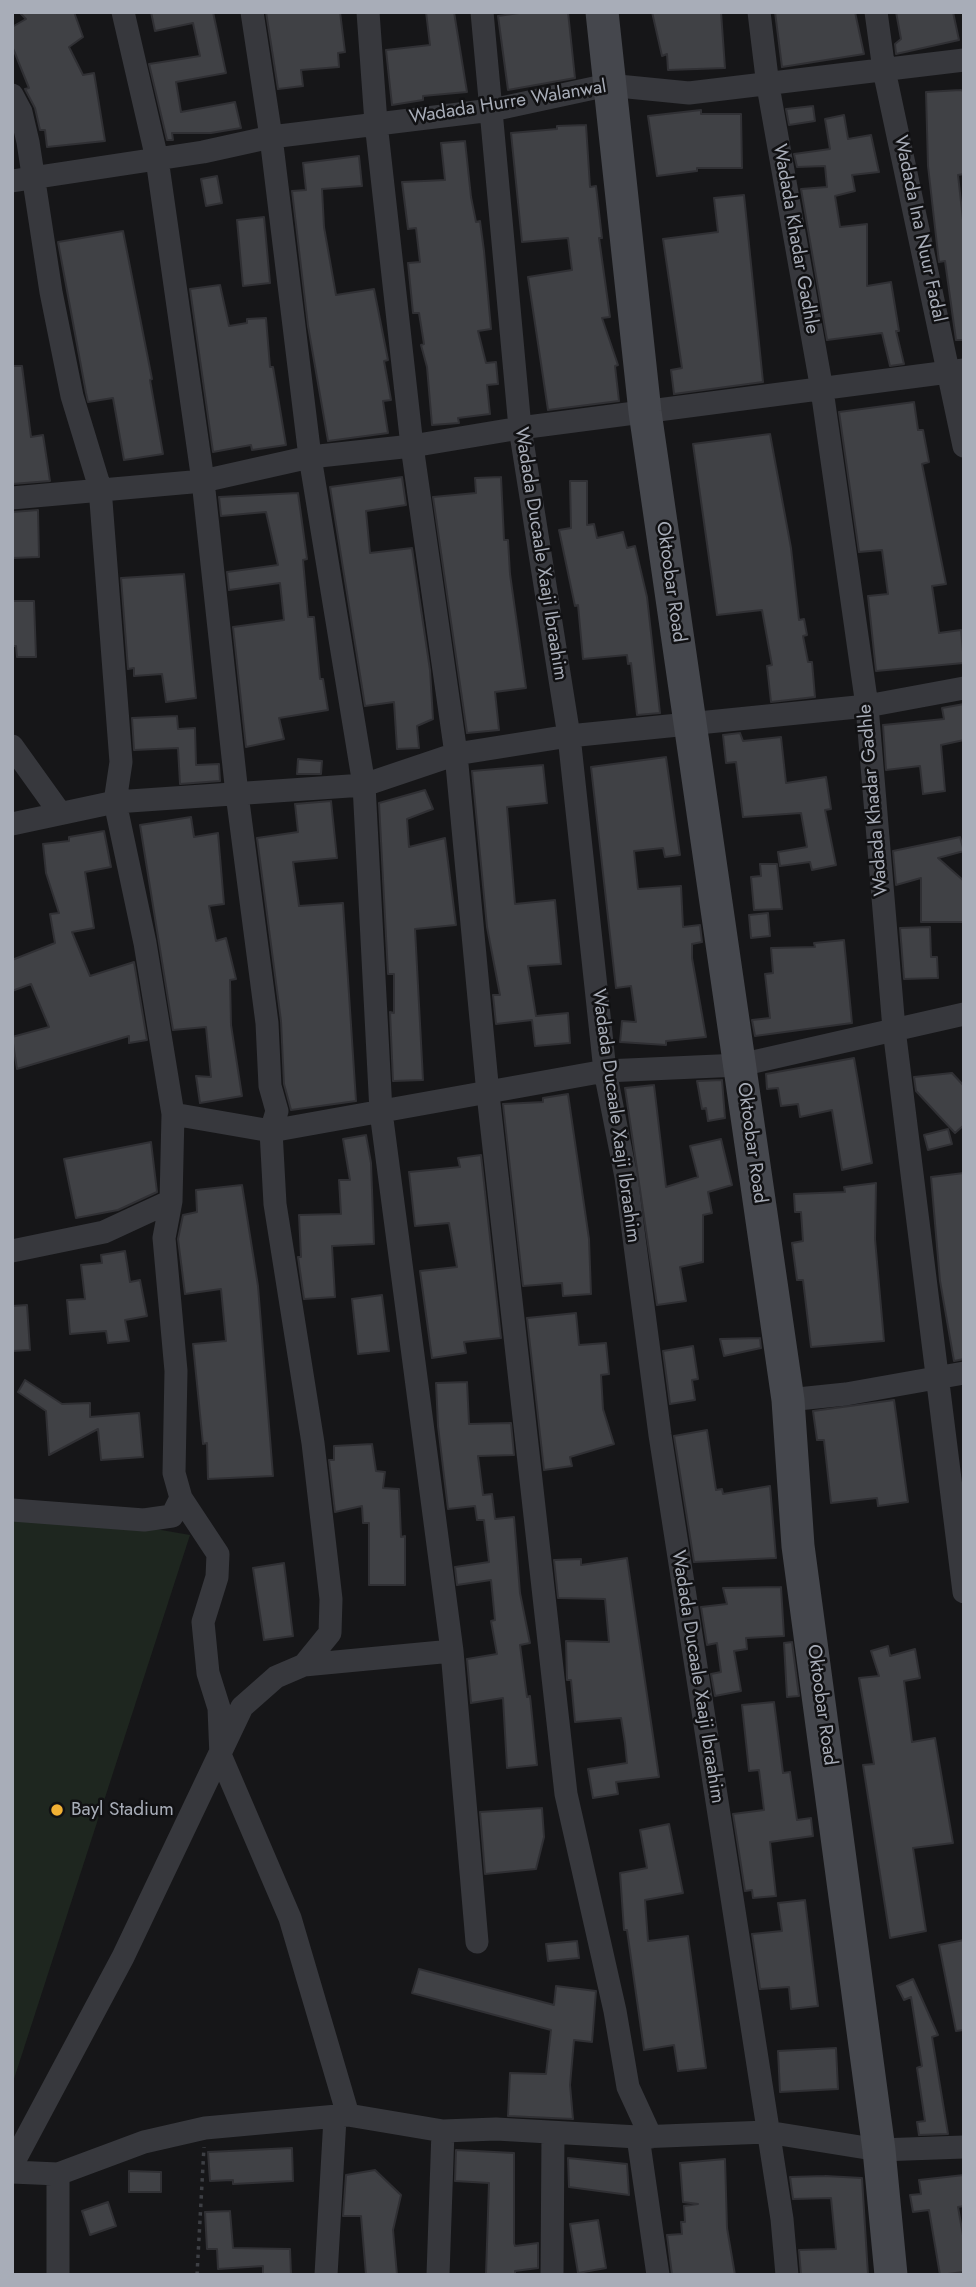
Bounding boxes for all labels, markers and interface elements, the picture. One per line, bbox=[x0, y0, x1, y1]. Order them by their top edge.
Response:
street label: Wadada Hurre Walanwal bbox=[408, 76, 608, 130]
street label: Wadada Ina Nuur Fadal bbox=[888, 133, 950, 325]
street label: Wadada Khadar Gadhle bbox=[767, 142, 823, 336]
street label: Wadada Ducaale Xaaji Ibraahim bbox=[509, 426, 571, 682]
street label: Oktoobar Road bbox=[650, 520, 690, 644]
street label: Wadada Khadar Gadhle bbox=[854, 703, 894, 897]
street label: Wadada Ducaale Xaaji Ibraahim bbox=[586, 988, 644, 1244]
street label: Oktoobar Road bbox=[731, 1081, 771, 1205]
street label: Wadada Ducaale Xaaji Ibraahim bbox=[666, 1549, 728, 1805]
street label: Oktoobar Road bbox=[801, 1643, 841, 1767]
place label: Bayl Stadium bbox=[71, 1799, 174, 1821]
marker: Bayl Stadium bbox=[49, 1802, 65, 1818]

